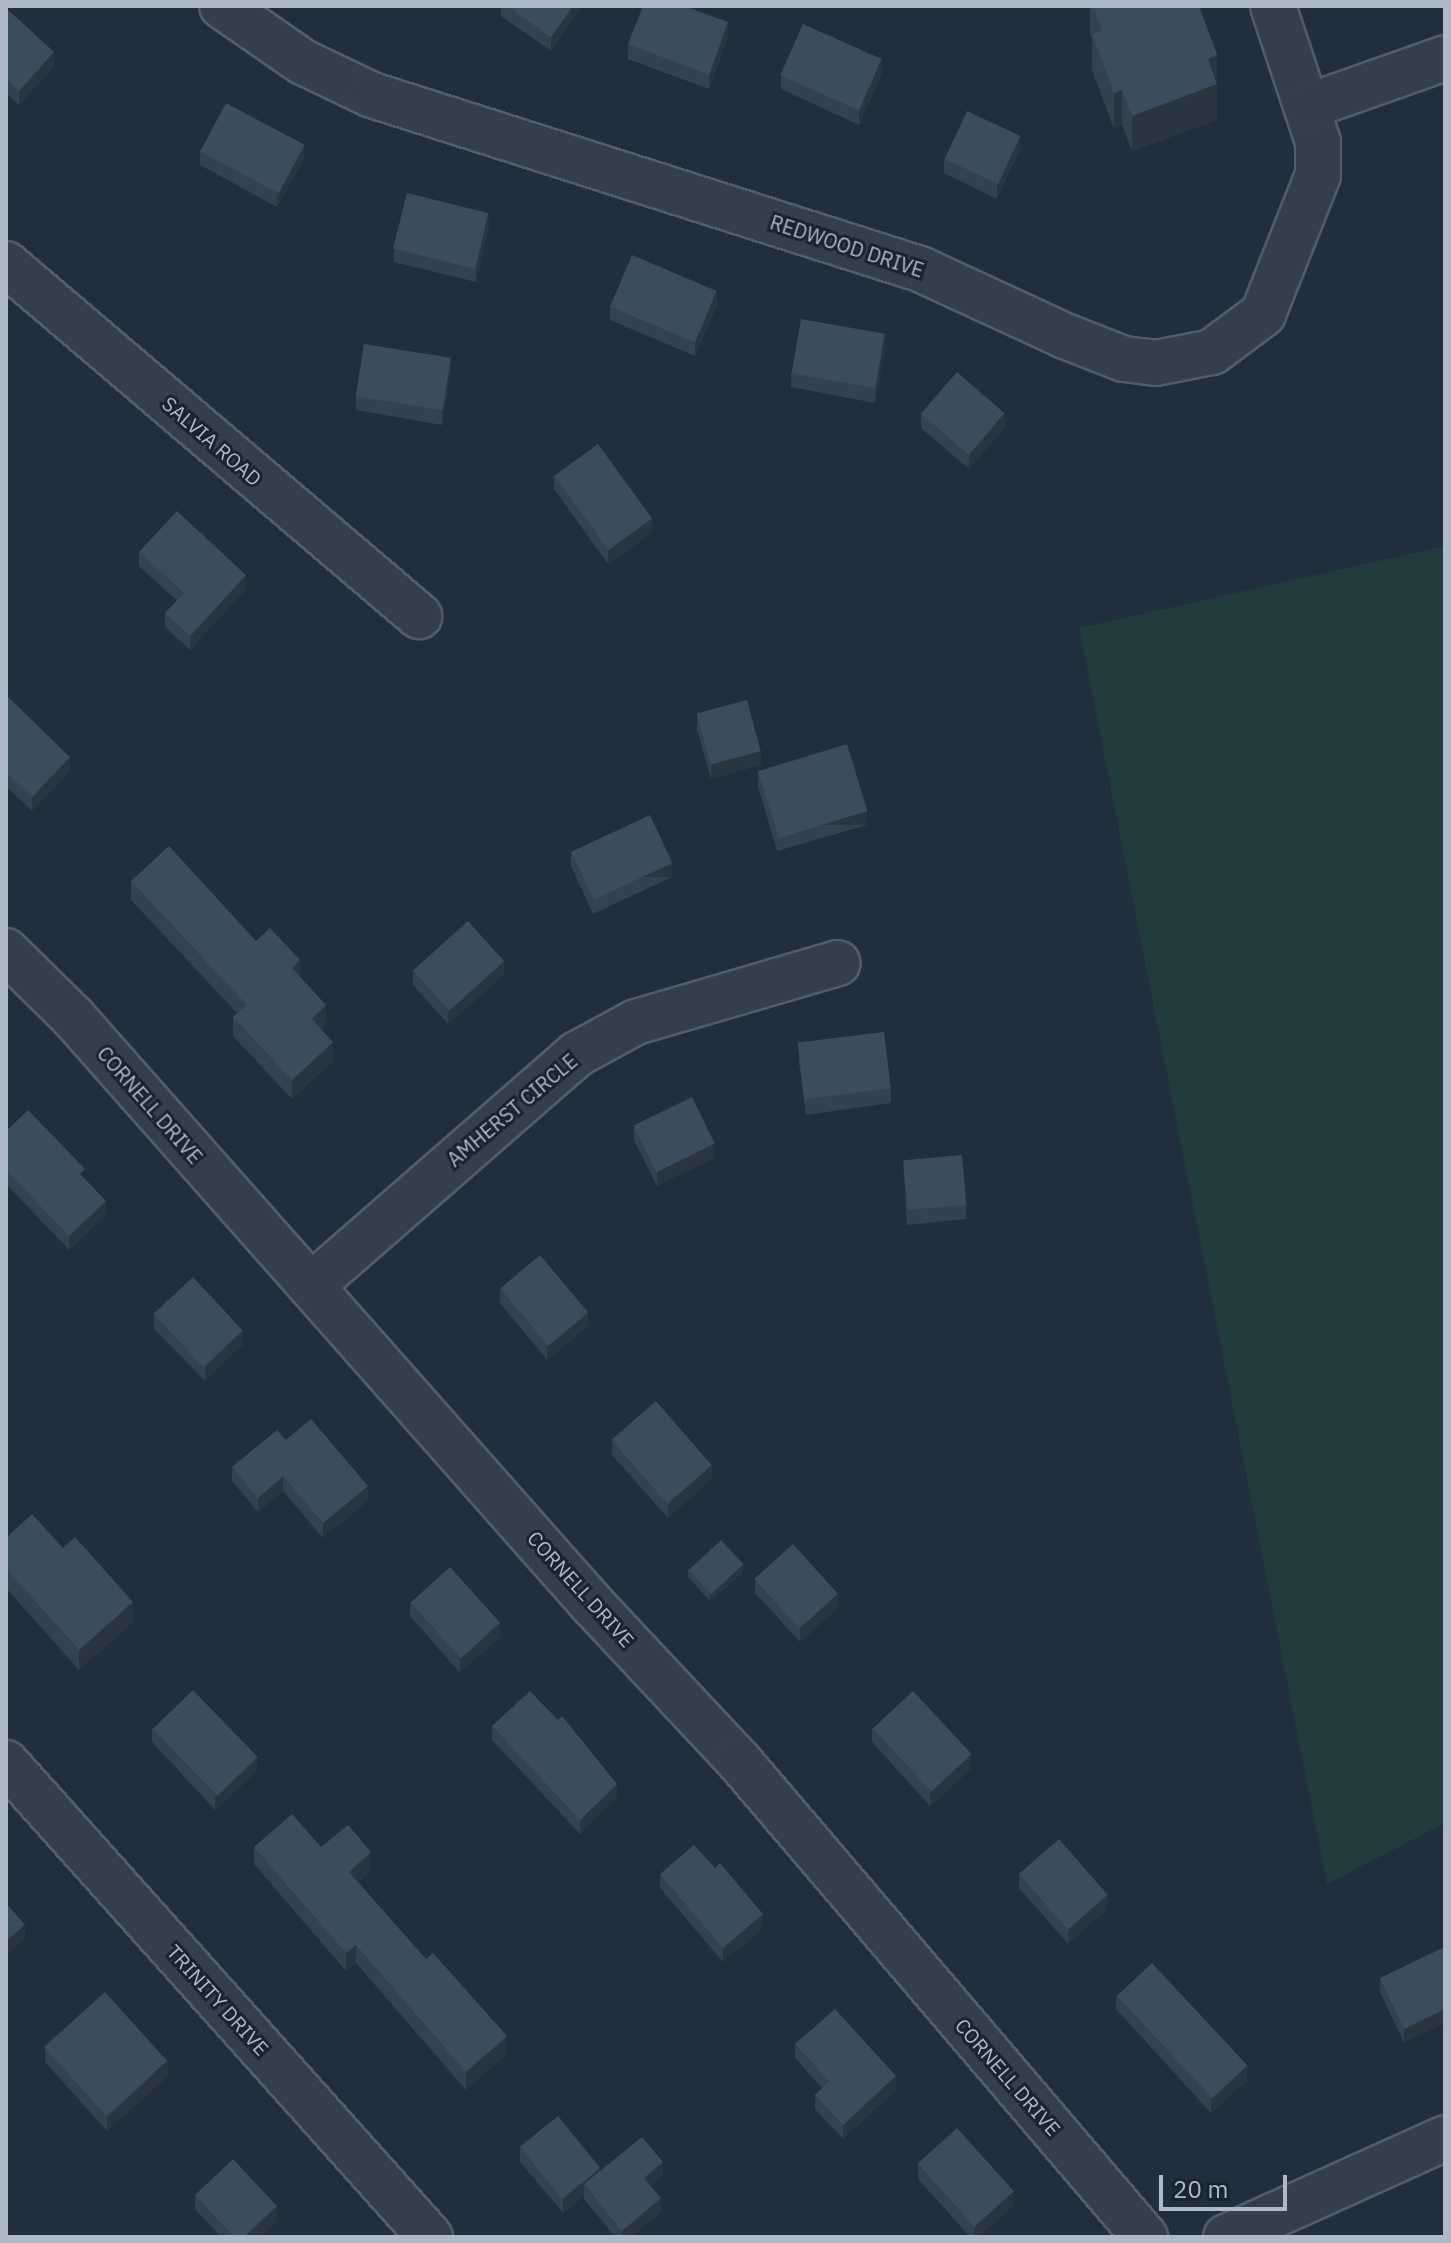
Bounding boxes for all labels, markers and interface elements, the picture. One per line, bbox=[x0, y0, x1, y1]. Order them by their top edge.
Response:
street label: REDWOOD DRIVE bbox=[767, 210, 927, 282]
street label: SALVIA ROAD bbox=[157, 391, 267, 491]
street label: CORNELL DRIVE bbox=[92, 1041, 208, 1169]
street label: AMHERST CIRCLE bbox=[442, 1049, 582, 1171]
street label: CORNELL DRIVE bbox=[523, 1526, 639, 1652]
street label: TRINITY DRIVE bbox=[162, 1940, 274, 2060]
street label: CORNELL DRIVE bbox=[950, 2013, 1066, 2141]
scale bar bbox=[1163, 2159, 1291, 2209]
text: 20 m bbox=[1173, 2173, 1228, 2205]

